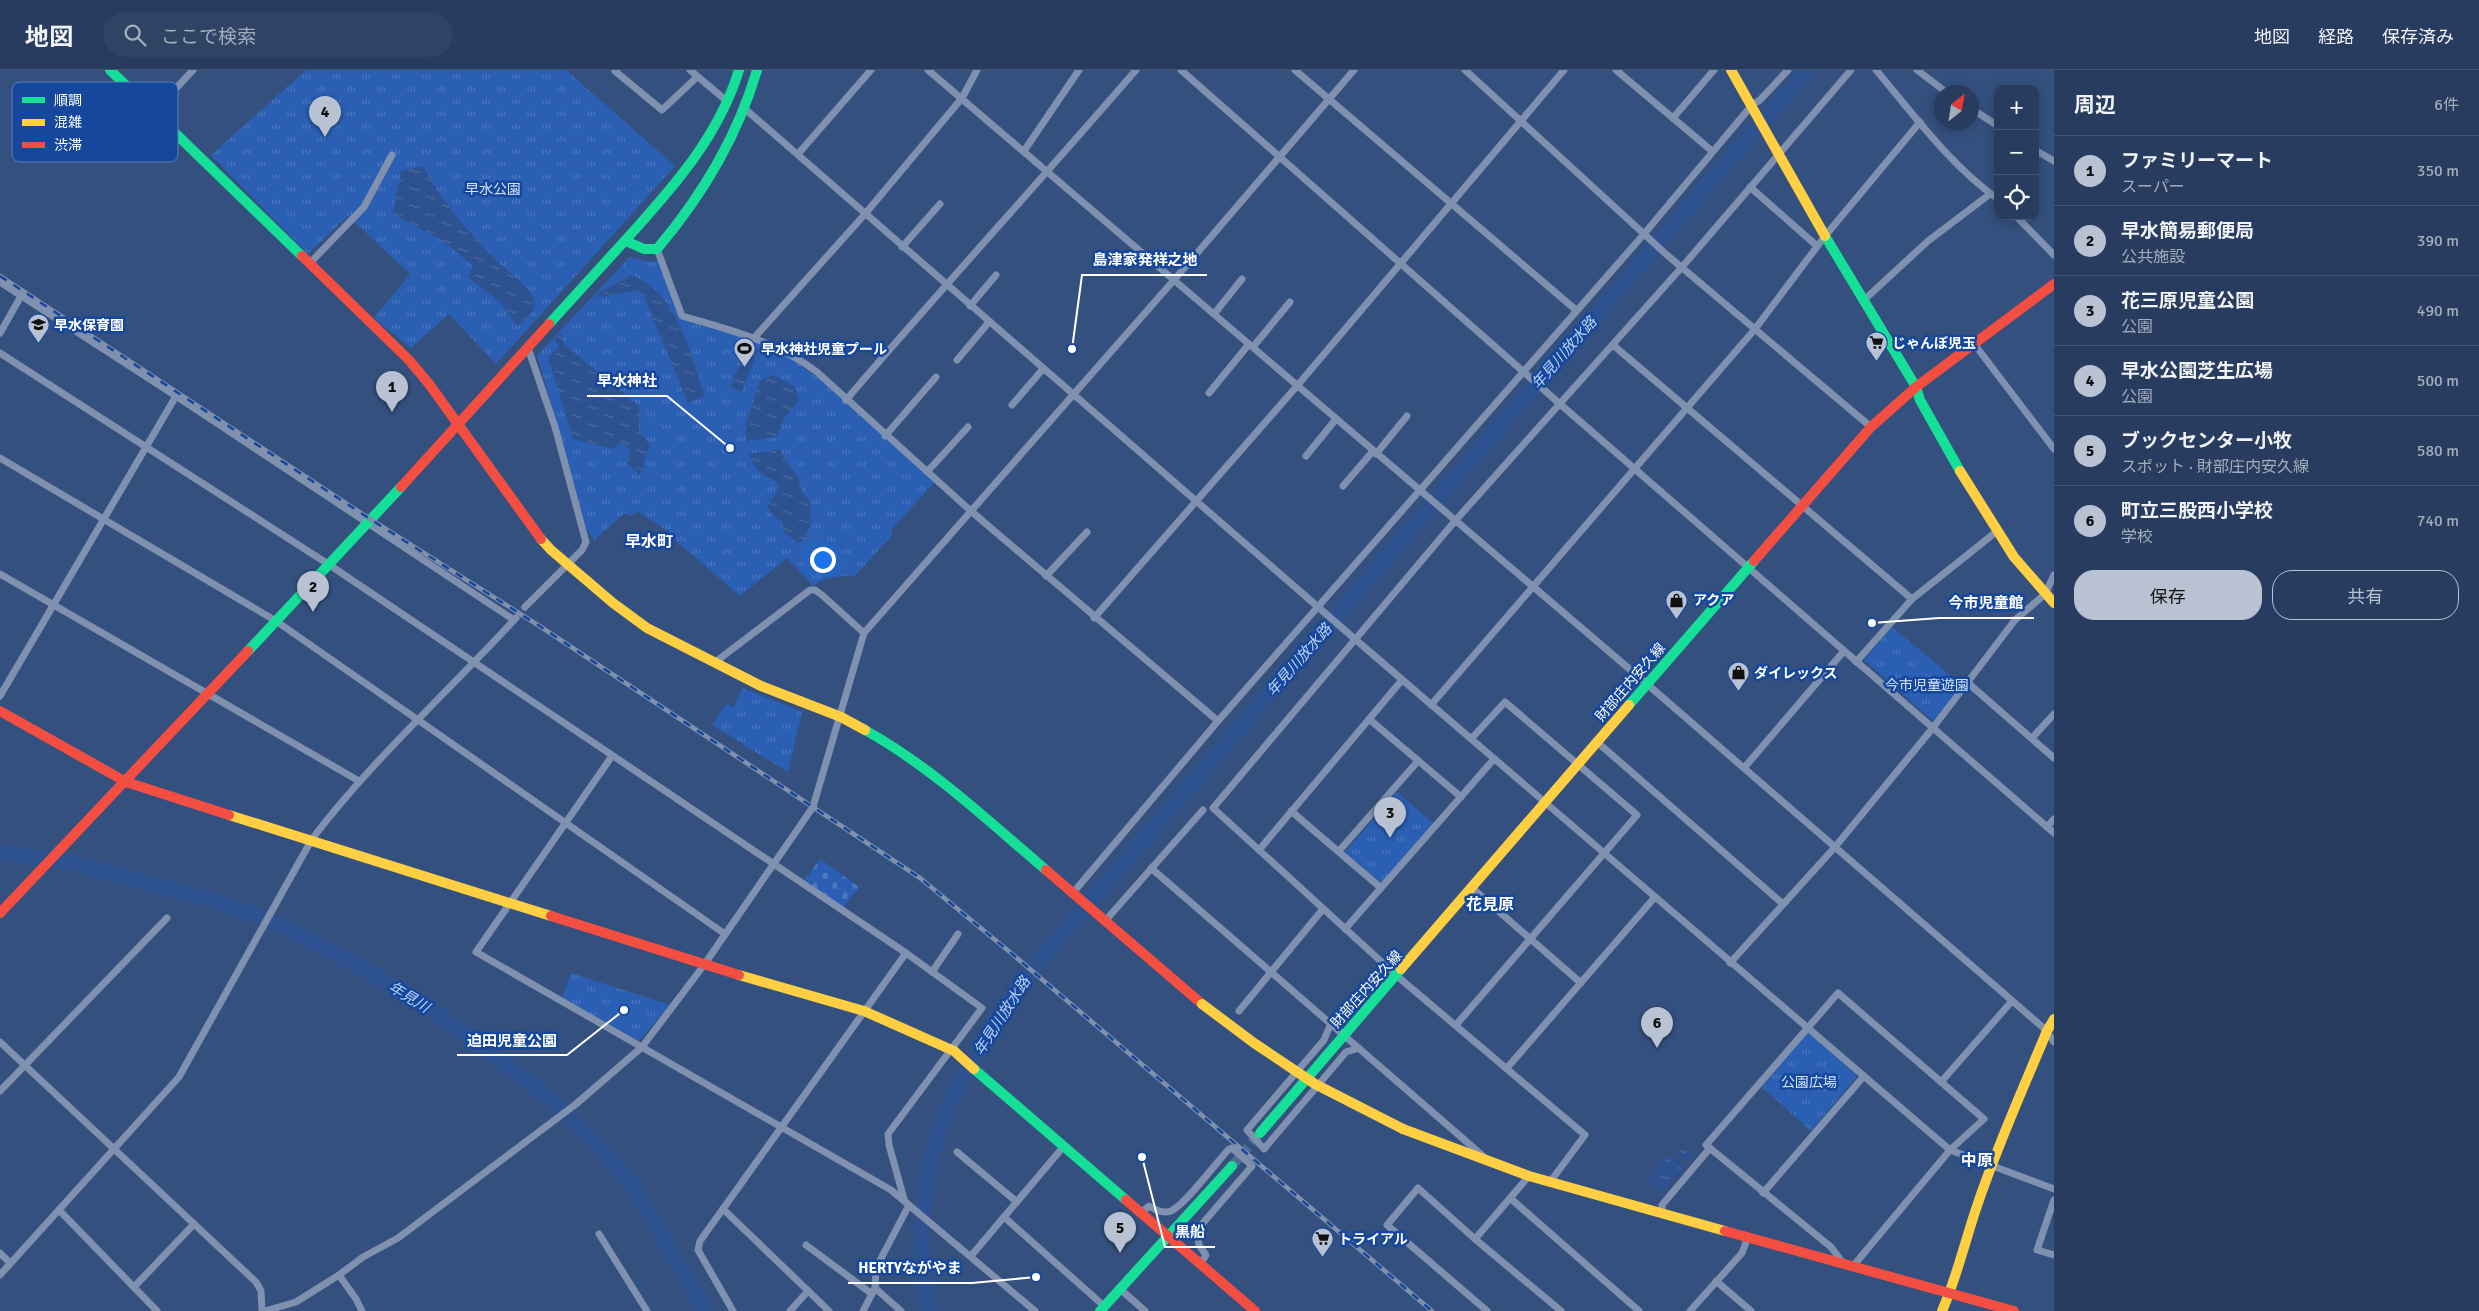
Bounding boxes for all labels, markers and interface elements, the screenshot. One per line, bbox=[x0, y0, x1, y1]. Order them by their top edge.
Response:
search box bbox=[103, 12, 453, 57]
icon: search bbox=[121, 21, 149, 49]
text: 地図 bbox=[25, 22, 73, 52]
text: ここで検索 bbox=[161, 25, 256, 49]
text: 地図 bbox=[2254, 26, 2290, 48]
text: 経路 bbox=[2318, 26, 2354, 48]
text: 保存済み bbox=[2382, 26, 2454, 48]
legend bbox=[12, 82, 178, 162]
north arrow bbox=[1934, 85, 1979, 130]
map controls bbox=[1994, 85, 2039, 220]
button: + bbox=[1994, 85, 2039, 130]
text: 順調 bbox=[54, 92, 82, 109]
text: 周辺 bbox=[2074, 92, 2116, 118]
text: 6件 bbox=[2434, 95, 2459, 115]
pin: 4 bbox=[309, 96, 341, 137]
text: 混雑 bbox=[54, 114, 82, 131]
button: − bbox=[1994, 130, 2039, 175]
text: 渋滞 bbox=[54, 137, 82, 154]
text: ファミリーマート bbox=[2121, 149, 2273, 173]
text: 1 bbox=[2086, 161, 2094, 181]
text: 350 m bbox=[2417, 161, 2459, 181]
button: locate bbox=[1994, 175, 2039, 220]
text: スーパー bbox=[2121, 177, 2185, 197]
park label: 早水公園 bbox=[465, 181, 521, 198]
text: 早水簡易郵便局 bbox=[2121, 219, 2254, 243]
text: 2 bbox=[2086, 231, 2094, 251]
text: 390 m bbox=[2417, 231, 2459, 251]
callout: 島津家発祥之地 bbox=[1082, 245, 1207, 275]
text: 公共施設 bbox=[2121, 247, 2185, 267]
text: 島津家発祥之地 bbox=[1092, 251, 1198, 269]
text: 花三原児童公園 bbox=[2121, 289, 2254, 313]
text: 3 bbox=[2086, 301, 2094, 321]
text: 490 m bbox=[2417, 301, 2459, 321]
water label: 年見川放水路 bbox=[1528, 312, 1602, 393]
school or university icon: 早水保育園 bbox=[26, 313, 50, 344]
place label: 早水保育園 bbox=[54, 317, 124, 334]
text: 公園 bbox=[2121, 317, 2153, 337]
supermarket icon: じゃんぼ児玉 bbox=[1864, 331, 1888, 362]
place label: じゃんぼ児玉 bbox=[1892, 335, 1976, 352]
sports icon: 早水神社児童プール bbox=[733, 337, 757, 368]
place label: 早水神社児童プール bbox=[761, 341, 887, 358]
text: 早水公園芝生広場 bbox=[2121, 359, 2273, 383]
callout: 早水神社 bbox=[587, 366, 667, 396]
pin: 1 bbox=[376, 371, 408, 412]
text: 4 bbox=[2086, 371, 2094, 391]
text: 500 m bbox=[2417, 371, 2459, 391]
text: 早水神社 bbox=[597, 372, 657, 390]
text: 公園 bbox=[2121, 387, 2153, 407]
text: ブックセンター小牧 bbox=[2121, 429, 2292, 453]
text: 5 bbox=[2086, 441, 2094, 461]
text: 580 m bbox=[2417, 441, 2459, 461]
text: スポット · 財部庄内安久線 bbox=[2121, 457, 2309, 477]
text: 町立三股西小学校 bbox=[2121, 499, 2273, 523]
text: 6 bbox=[2086, 511, 2094, 531]
text: 740 m bbox=[2417, 511, 2459, 531]
text: 学校 bbox=[2121, 527, 2153, 547]
district label: 早水町 bbox=[625, 532, 673, 552]
your location bbox=[810, 547, 836, 573]
button: 保存 bbox=[2074, 570, 2262, 620]
button: 共有 bbox=[2272, 570, 2459, 620]
pin: 2 bbox=[297, 571, 329, 612]
shop icon: アクア bbox=[1665, 588, 1689, 619]
callout: 今市児童館 bbox=[1939, 588, 2034, 618]
place label: アクア bbox=[1693, 592, 1734, 609]
text: 今市児童館 bbox=[1948, 594, 2024, 612]
water label: 年見川放水路 bbox=[1263, 619, 1337, 700]
street label: 財部庄内安久線 bbox=[1592, 640, 1669, 725]
shop icon: ダイレックス bbox=[1726, 661, 1750, 692]
place label: ダイレックス bbox=[1754, 665, 1838, 682]
park label: 今市児童遊園 bbox=[1885, 677, 1969, 694]
pin: 3 bbox=[1374, 797, 1406, 838]
district label: 花見原 bbox=[1466, 895, 1514, 915]
street label: 財部庄内安久線 bbox=[1327, 947, 1405, 1031]
water label: 年見川放水路 bbox=[970, 972, 1035, 1059]
water label: 年見川 bbox=[385, 978, 435, 1017]
pin: 6 bbox=[1641, 1007, 1673, 1048]
callout: 迫田児童公園 bbox=[457, 1025, 567, 1055]
text: 迫田児童公園 bbox=[467, 1032, 557, 1050]
park label: 公園広場 bbox=[1781, 1074, 1837, 1091]
district label: 中原 bbox=[1961, 1151, 1993, 1171]
pin: 5 bbox=[1104, 1212, 1136, 1253]
callout: 黒船 bbox=[1165, 1217, 1215, 1247]
text: 黒船 bbox=[1175, 1223, 1205, 1241]
supermarket icon: トライアル bbox=[1310, 1227, 1334, 1258]
place label: トライアル bbox=[1338, 1231, 1408, 1248]
callout: HERTYながやま bbox=[848, 1253, 972, 1283]
text: HERTYながやま bbox=[858, 1259, 962, 1277]

